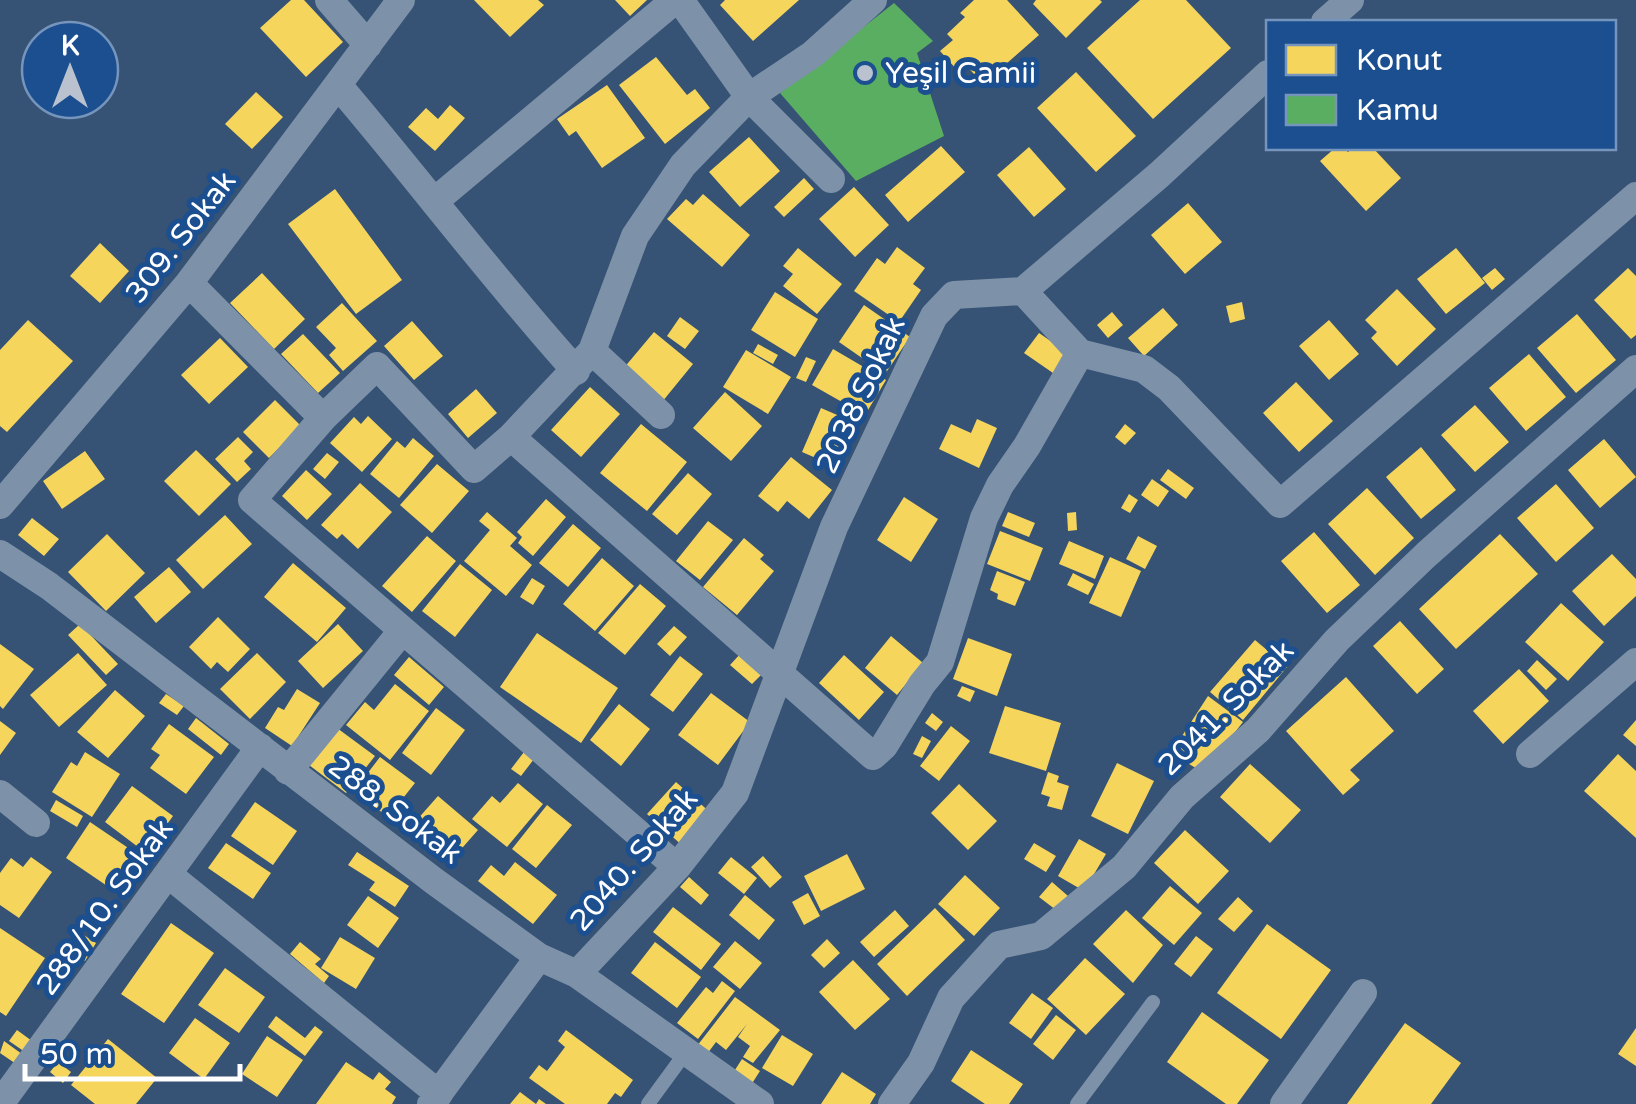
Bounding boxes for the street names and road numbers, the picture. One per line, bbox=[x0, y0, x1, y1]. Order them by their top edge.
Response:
street label: 309. Sokak bbox=[118, 163, 244, 311]
street label: 2038 Sokak bbox=[808, 311, 914, 479]
street label: 2041. Sokak bbox=[1150, 632, 1302, 784]
street label: 288. Sokak bbox=[321, 748, 469, 872]
street label: 2040. Sokak bbox=[562, 781, 706, 939]
street label: 288/10. Sokak bbox=[29, 812, 181, 1002]

